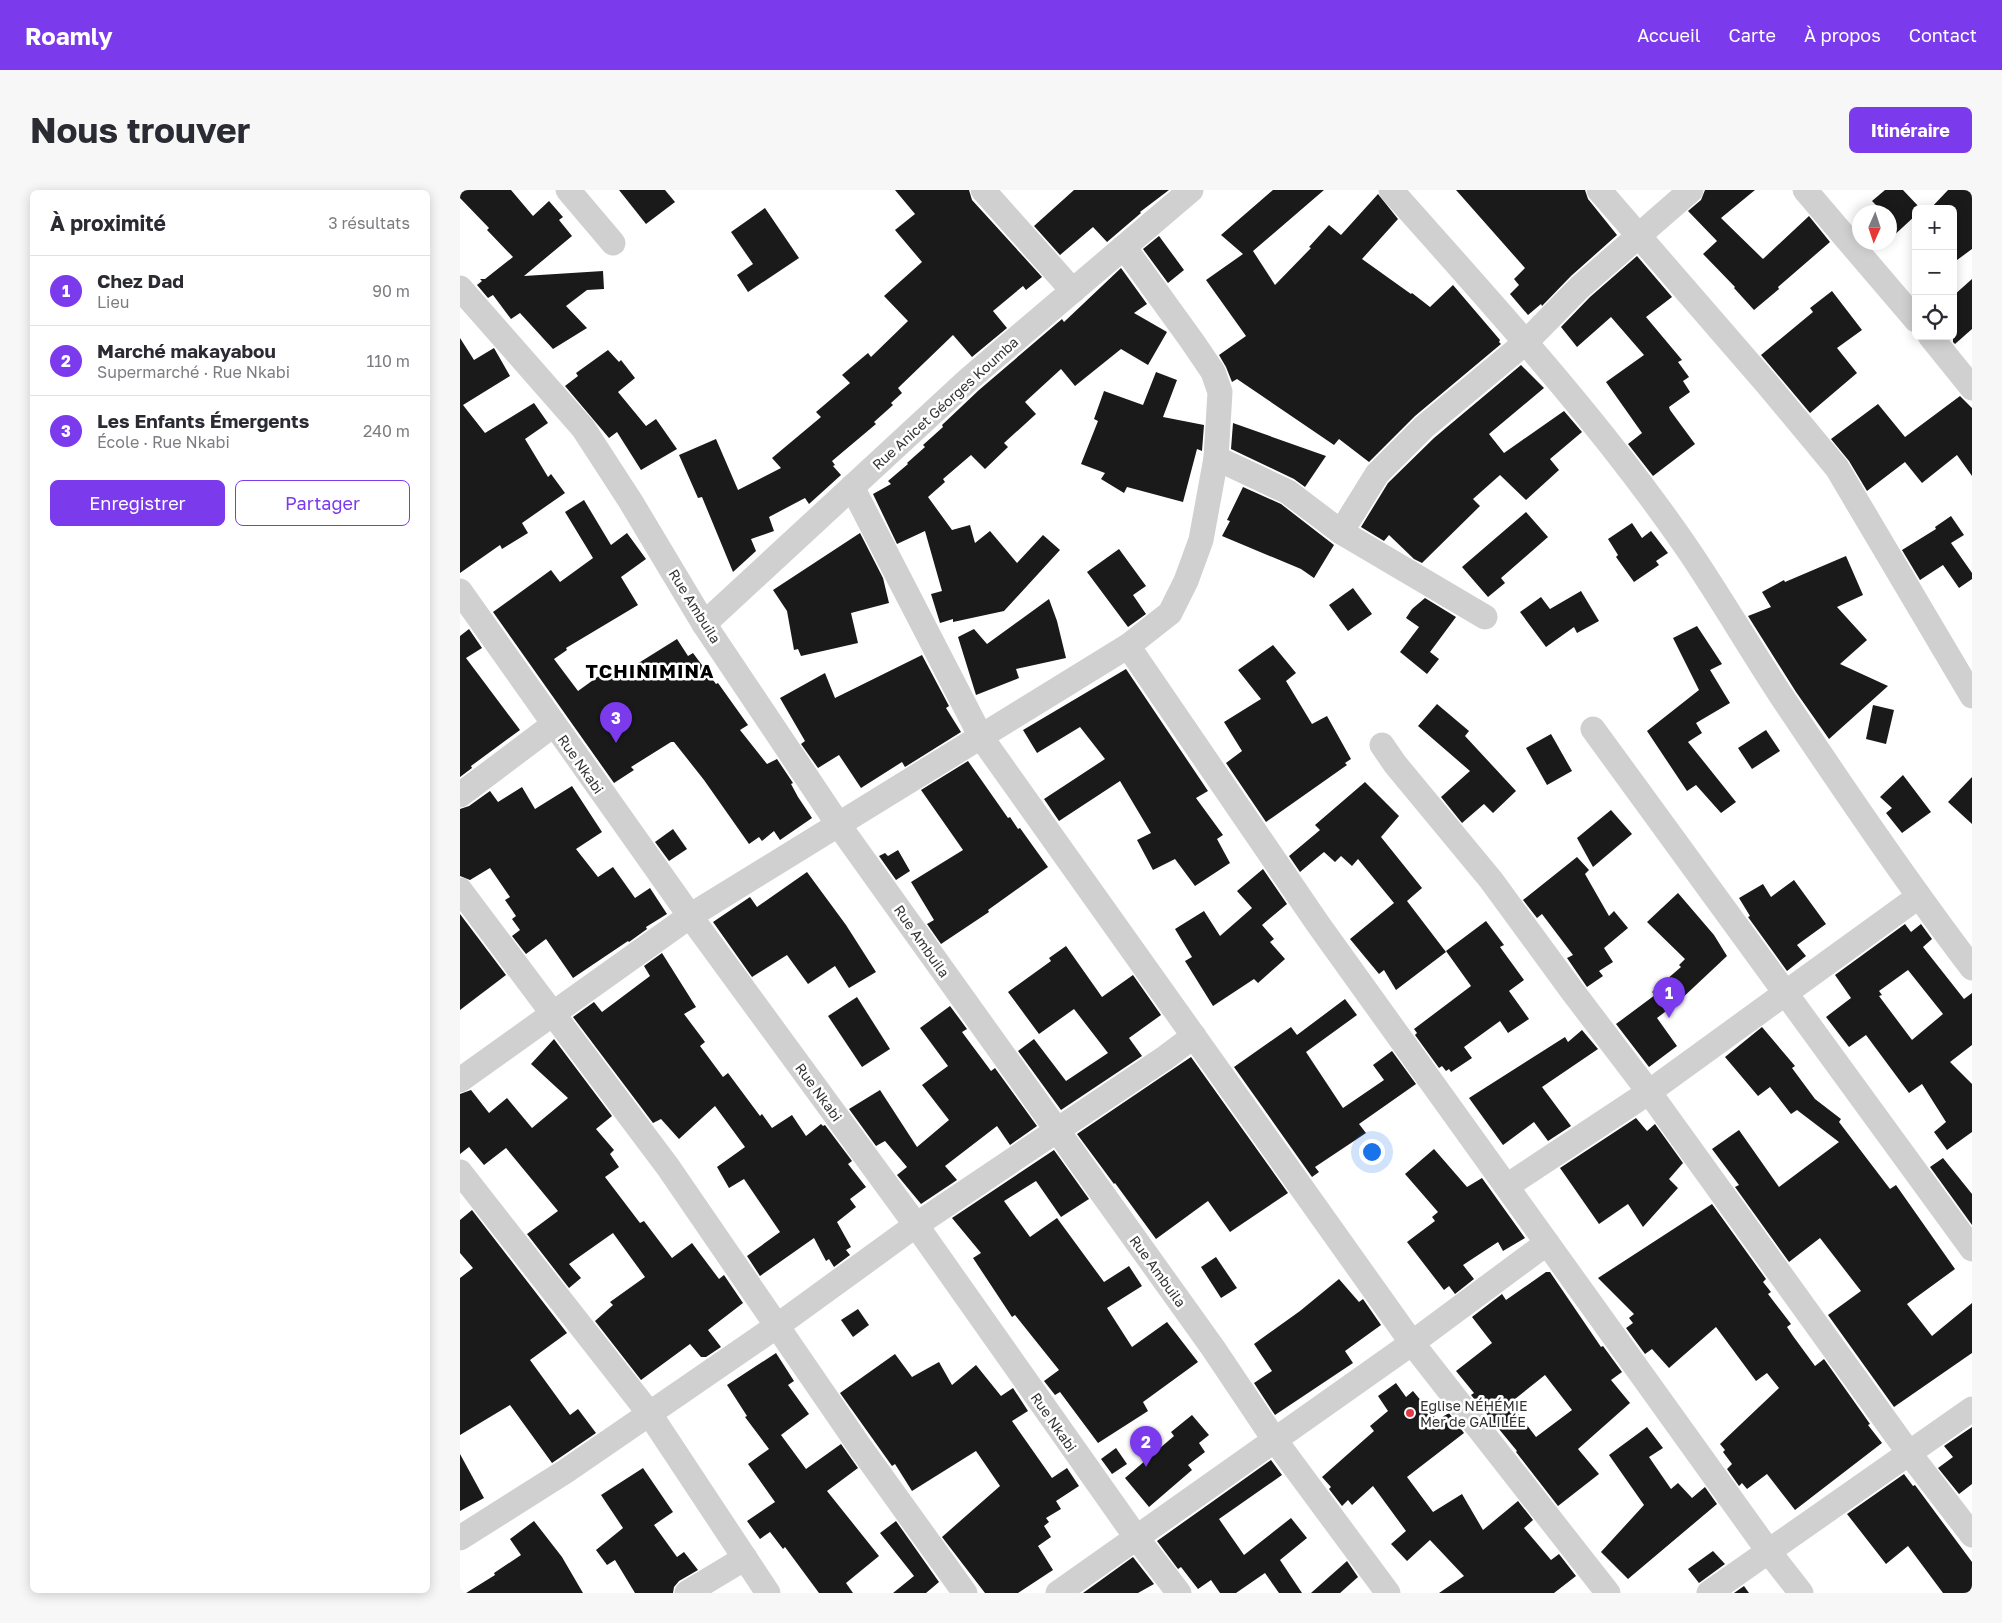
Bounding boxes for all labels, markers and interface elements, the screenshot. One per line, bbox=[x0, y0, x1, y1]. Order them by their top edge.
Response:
text: Roamly bbox=[25, 21, 113, 50]
text: Accueil bbox=[1637, 24, 1701, 46]
text: Carte bbox=[1729, 24, 1776, 46]
text: À propos bbox=[1804, 24, 1881, 46]
text: Contact bbox=[1909, 24, 1977, 46]
button: Itinéraire bbox=[1849, 107, 1972, 153]
text: Nous trouver bbox=[30, 109, 250, 151]
north arrow bbox=[1852, 205, 1897, 250]
map controls bbox=[1912, 205, 1957, 340]
button: + bbox=[1912, 205, 1957, 250]
text: À proximité bbox=[50, 210, 166, 236]
text: 3 résultats bbox=[328, 213, 410, 233]
button: − bbox=[1912, 250, 1957, 295]
text: Chez Dad bbox=[97, 269, 184, 292]
text: 1 bbox=[62, 281, 70, 301]
text: 90 m bbox=[372, 281, 410, 301]
text: Lieu bbox=[97, 292, 129, 312]
button: locate bbox=[1912, 295, 1957, 340]
street label: Rue Anicet Géorges Koumba bbox=[869, 333, 1021, 473]
text: Marché makayabou bbox=[97, 339, 276, 362]
text: 2 bbox=[61, 351, 71, 371]
text: 110 m bbox=[366, 351, 410, 371]
text: Supermarché · Rue Nkabi bbox=[97, 362, 290, 382]
text: Les Enfants Émergents bbox=[97, 409, 309, 432]
text: 3 bbox=[61, 421, 71, 441]
text: 240 m bbox=[363, 421, 410, 441]
text: École · Rue Nkabi bbox=[97, 432, 230, 452]
button: Enregistrer bbox=[50, 480, 225, 526]
button: Partager bbox=[235, 480, 410, 526]
street label: Rue Ambuila bbox=[665, 566, 725, 646]
district label: TCHINIMINA bbox=[586, 659, 714, 682]
pin: 3 bbox=[600, 702, 632, 743]
street label: Rue Nkabi bbox=[555, 731, 607, 797]
street label: Rue Ambuila bbox=[891, 902, 953, 980]
pin: 1 bbox=[1653, 977, 1685, 1018]
street label: Rue Nkabi bbox=[792, 1059, 846, 1125]
your location bbox=[1359, 1139, 1385, 1165]
street label: Rue Ambuila bbox=[1126, 1232, 1190, 1310]
street label: Rue Nkabi bbox=[1028, 1389, 1080, 1455]
place label: Eglise NÉHÉMIE Mer de GALILÉE bbox=[1420, 1397, 1528, 1430]
marker: Eglise NÉHÉMIE Mer de GALILÉE bbox=[1404, 1407, 1416, 1419]
pin: 2 bbox=[1130, 1426, 1162, 1467]

